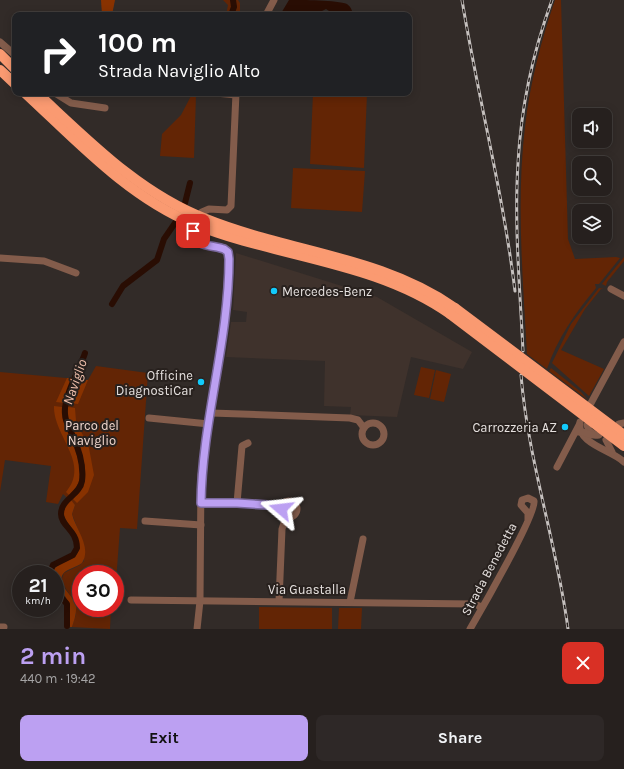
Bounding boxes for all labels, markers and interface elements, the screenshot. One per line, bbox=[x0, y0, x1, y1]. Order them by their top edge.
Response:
text: 100 m bbox=[98, 26, 177, 59]
icon: right bbox=[32, 28, 84, 80]
text: Strada Naviglio Alto bbox=[98, 60, 260, 82]
map controls bbox=[572, 108, 612, 244]
button: sound bbox=[572, 108, 612, 148]
button: search bbox=[572, 156, 612, 196]
button: layers bbox=[572, 204, 612, 244]
pin bbox=[176, 214, 210, 248]
icon: arrive bbox=[182, 220, 204, 242]
place label: Mercedes-Benz bbox=[282, 284, 372, 299]
marker: Mercedes-Benz bbox=[269, 286, 279, 296]
water label: Naviglio bbox=[59, 357, 91, 407]
place label: Officine DiagnostiCar bbox=[116, 368, 193, 398]
marker: Officine DiagnostiCar bbox=[196, 377, 206, 387]
park label: Parco del Naviglio bbox=[65, 418, 119, 448]
place label: Carrozzeria AZ bbox=[472, 420, 557, 435]
marker: Carrozzeria AZ bbox=[560, 422, 570, 432]
position arrow bbox=[260, 488, 302, 530]
street label: Strada Benedetta bbox=[458, 520, 520, 618]
speed limit sign: 30 bbox=[72, 565, 124, 617]
text: 21 bbox=[28, 574, 48, 597]
street label: Via Guastalla bbox=[268, 582, 346, 597]
text: km/h bbox=[25, 595, 51, 607]
text: 2 min bbox=[20, 642, 86, 670]
button: close bbox=[562, 642, 604, 684]
text: 440 m · 19:42 bbox=[20, 671, 96, 686]
button: Exit bbox=[20, 715, 308, 761]
button: Share bbox=[316, 715, 604, 761]

